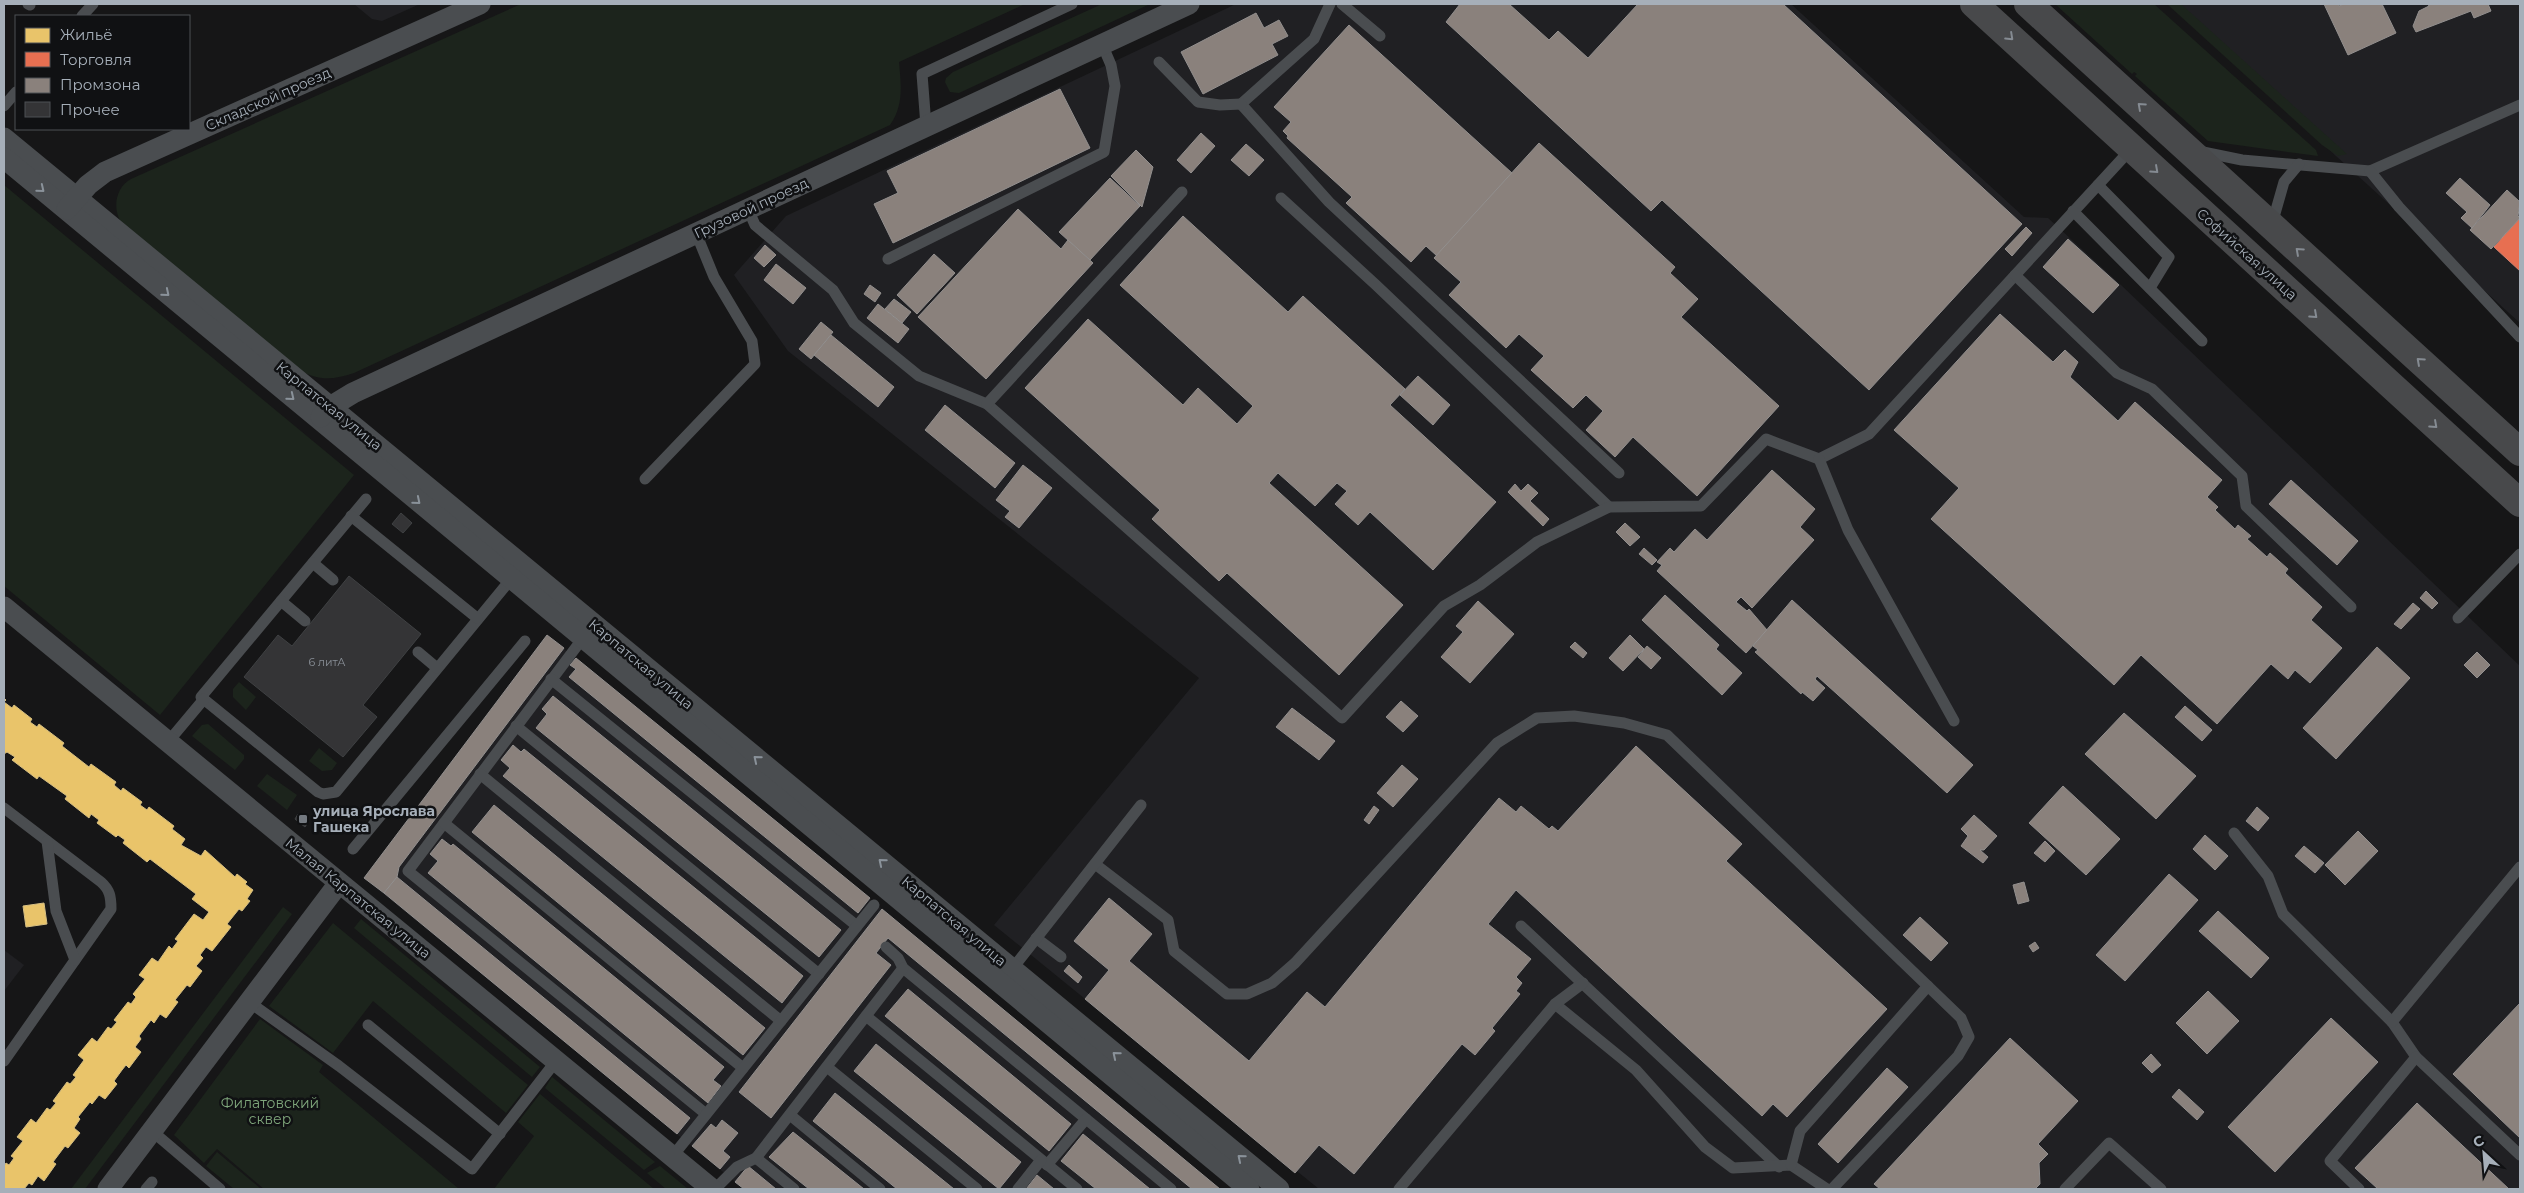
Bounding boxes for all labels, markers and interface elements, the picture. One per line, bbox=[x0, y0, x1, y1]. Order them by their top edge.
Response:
legend bbox=[15, 15, 190, 130]
text: Жильё bbox=[60, 25, 113, 44]
one-way arrow bbox=[2004, 31, 2013, 40]
text: Торговля bbox=[60, 50, 132, 69]
street label: Складской проезд bbox=[202, 63, 334, 135]
text: Промзона bbox=[60, 75, 140, 94]
text: Прочее bbox=[60, 100, 120, 119]
one-way arrow bbox=[2137, 103, 2146, 112]
one-way arrow bbox=[2150, 164, 2159, 173]
street label: Грузовой проезд bbox=[691, 174, 811, 242]
one-way arrow bbox=[36, 184, 45, 193]
street label: Софийская улица bbox=[2193, 204, 2301, 304]
one-way arrow bbox=[2296, 248, 2305, 257]
one-way arrow bbox=[161, 288, 170, 297]
one-way arrow bbox=[2309, 309, 2318, 318]
one-way arrow bbox=[2416, 357, 2425, 366]
street label: Карпатская улица bbox=[272, 358, 386, 454]
one-way arrow bbox=[285, 392, 294, 400]
one-way arrow bbox=[2429, 419, 2438, 428]
one-way arrow bbox=[411, 495, 420, 504]
street label: Карпатская улица bbox=[585, 615, 697, 713]
house number: 6 литА bbox=[308, 655, 346, 669]
one-way arrow bbox=[754, 756, 763, 765]
place label: улица Ярослава Гашека bbox=[312, 802, 435, 836]
marker: улица Ярослава Гашека bbox=[297, 813, 309, 825]
street label: Малая Карпатская улица bbox=[282, 834, 434, 962]
one-way arrow bbox=[879, 859, 888, 868]
street label: Карпатская улица bbox=[898, 872, 1010, 970]
one-way arrow bbox=[1112, 1051, 1121, 1060]
park label: Филатовский сквер bbox=[221, 1094, 319, 1128]
north arrow bbox=[2459, 1128, 2509, 1178]
text: С bbox=[2470, 1131, 2487, 1152]
one-way arrow bbox=[1238, 1156, 1247, 1164]

